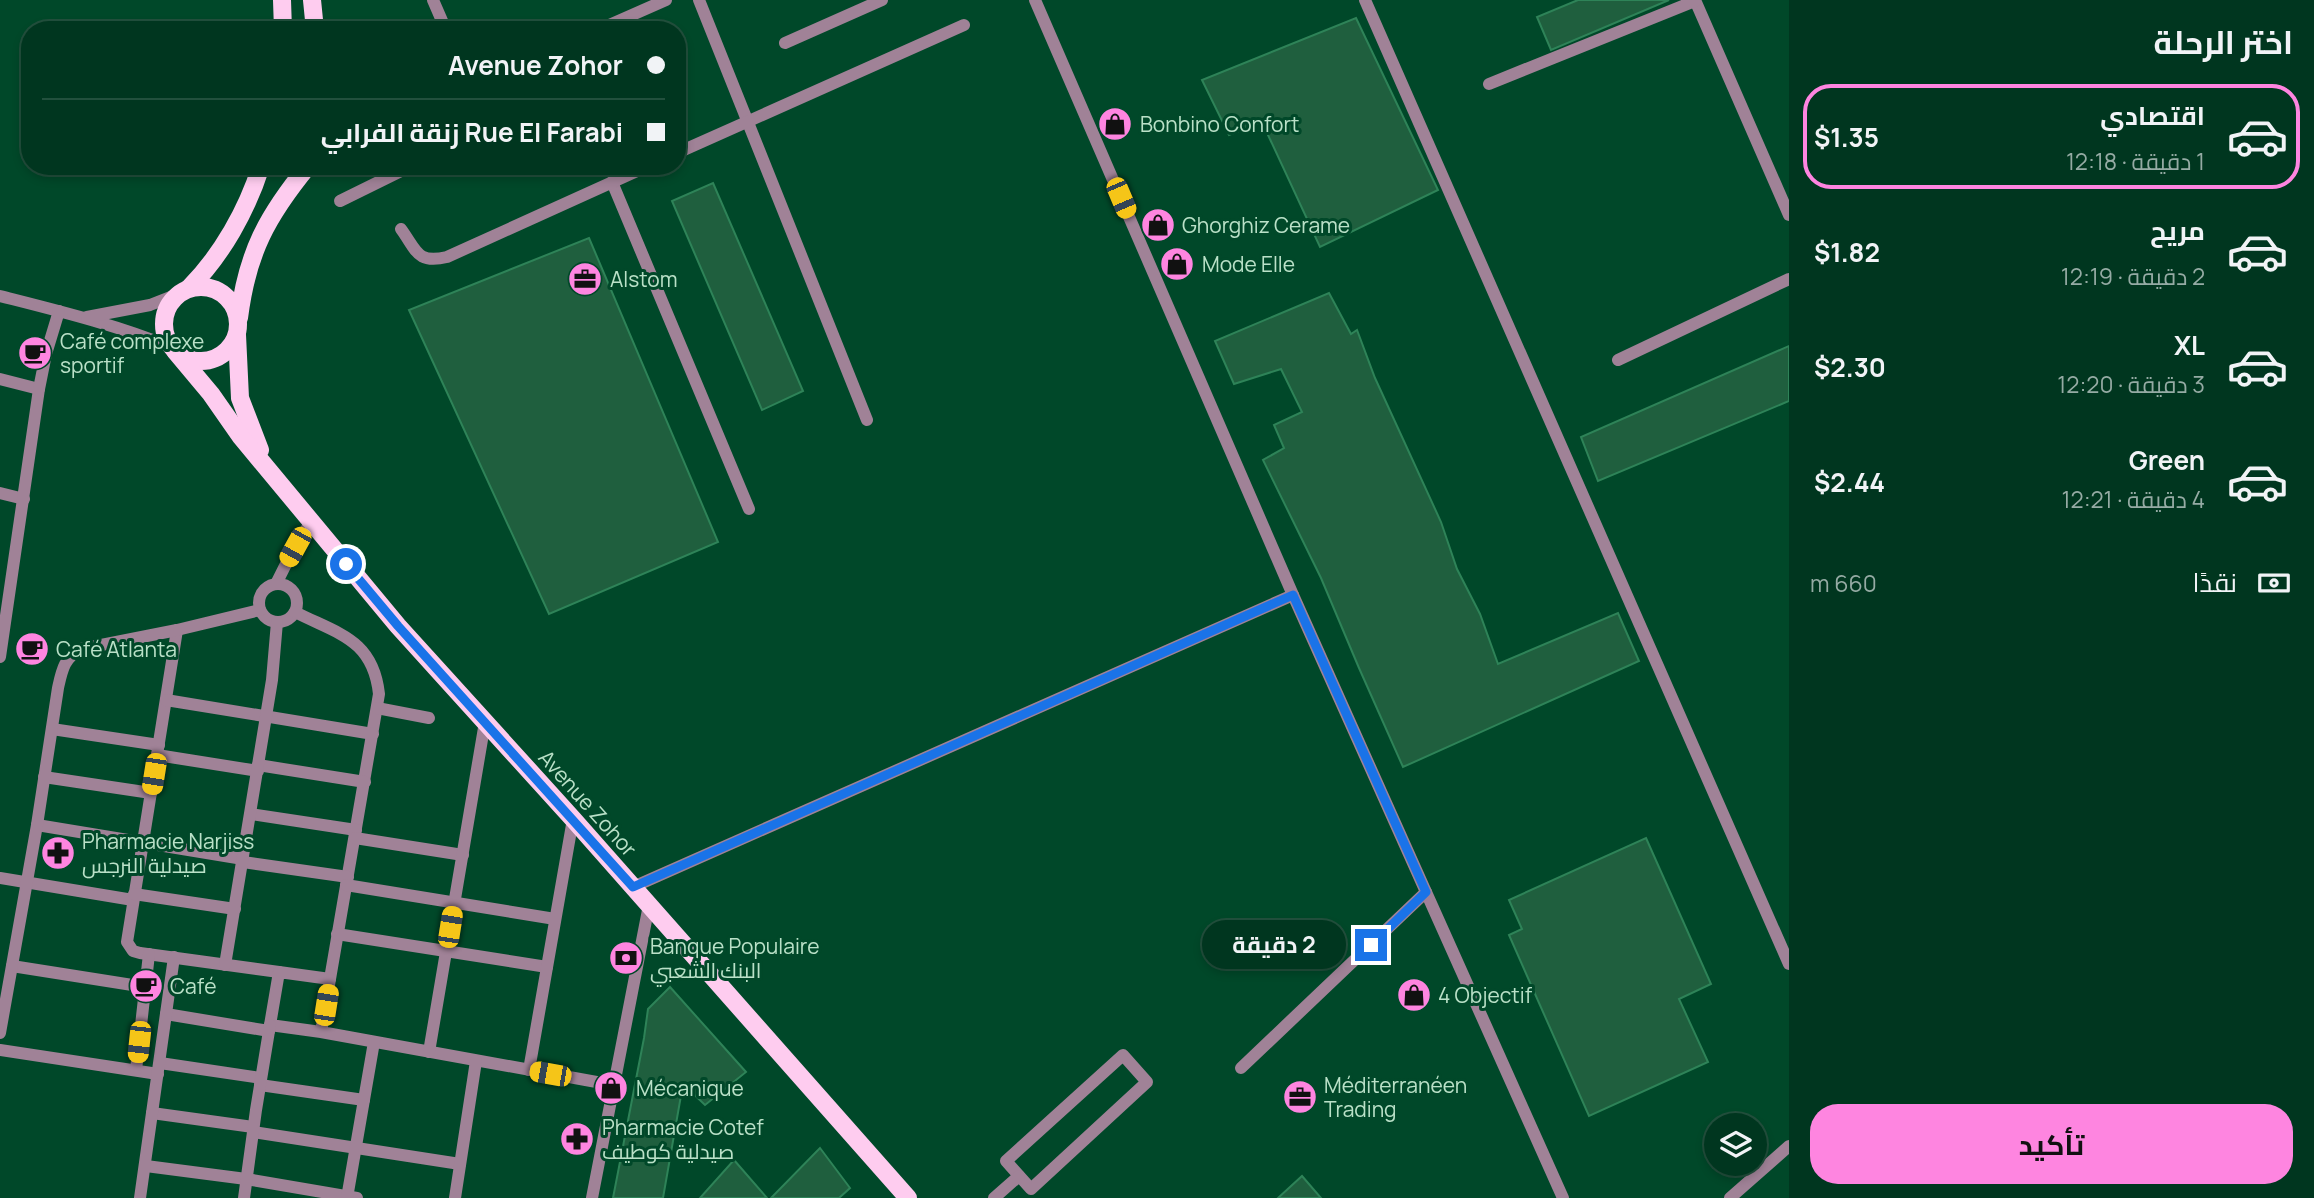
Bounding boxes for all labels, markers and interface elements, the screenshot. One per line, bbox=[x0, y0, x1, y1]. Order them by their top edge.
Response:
text: اختر الرحلة bbox=[2154, 20, 2293, 64]
text: Avenue Zohor bbox=[448, 47, 623, 83]
text: اقتصادي bbox=[2100, 97, 2205, 133]
shop icon: Bonbino Confort bbox=[1096, 105, 1134, 143]
icon: car bbox=[2226, 105, 2289, 168]
place label: Bonbino Confort bbox=[1140, 110, 1299, 138]
text: Rue El Farabi زنقة الفرابي bbox=[321, 114, 623, 150]
text: $1.35 bbox=[1814, 119, 1879, 155]
text: 1 دقيقة · 12:18 bbox=[2066, 145, 2205, 177]
car bbox=[1104, 175, 1139, 221]
shop icon: Ghorghiz Cerame bbox=[1139, 206, 1177, 244]
place label: Ghorghiz Cerame bbox=[1182, 211, 1350, 239]
text: مريح bbox=[2150, 212, 2205, 248]
icon: car bbox=[2226, 220, 2289, 283]
text: $1.82 bbox=[1814, 234, 1880, 270]
shop icon: Mode Elle bbox=[1158, 245, 1196, 283]
place label: Mode Elle bbox=[1202, 250, 1295, 278]
office icon: Alstom bbox=[566, 260, 604, 298]
text: 2 دقيقة · 12:19 bbox=[2061, 260, 2205, 292]
place label: Alstom bbox=[610, 265, 677, 293]
place label: Café complexe sportif bbox=[60, 327, 204, 379]
text: XL bbox=[2174, 327, 2205, 363]
cafe icon: Café complexe sportif bbox=[16, 334, 54, 372]
icon: car bbox=[2226, 335, 2289, 398]
text: $2.30 bbox=[1814, 349, 1886, 385]
text: 3 دقيقة · 12:20 bbox=[2057, 368, 2205, 400]
text: Green bbox=[2129, 442, 2205, 478]
icon: car bbox=[2226, 450, 2289, 513]
text: $2.44 bbox=[1814, 464, 1885, 500]
text: 4 دقيقة · 12:21 bbox=[2062, 483, 2205, 515]
car bbox=[276, 524, 315, 570]
route start bbox=[330, 548, 362, 580]
text: نقدًا bbox=[2193, 564, 2237, 600]
icon: cash bbox=[2255, 564, 2293, 602]
text: 660 m bbox=[1810, 567, 1877, 599]
cafe icon: Café Atlanta bbox=[13, 630, 51, 668]
place label: Café Atlanta bbox=[56, 635, 177, 663]
street label: Avenue Zohor bbox=[533, 744, 643, 862]
car bbox=[141, 752, 168, 796]
place label: Pharmacie Narjiss صيدلية النرجس bbox=[82, 827, 254, 879]
pharmacy icon: Pharmacie Narjiss صيدلية النرجس bbox=[39, 834, 77, 872]
car bbox=[437, 905, 464, 949]
callout: 2 دقيقة bbox=[1203, 920, 1346, 970]
text: 2 دقيقة bbox=[1232, 928, 1316, 960]
route end bbox=[1355, 929, 1387, 961]
place label: Banque Populaire البنك الشعبي bbox=[650, 932, 819, 987]
bank icon: Banque Populaire البنك الشعبي bbox=[607, 939, 645, 977]
cafe icon: Café bbox=[127, 967, 165, 1005]
place label: Café bbox=[170, 972, 216, 1000]
shop icon: 4 Objectif bbox=[1395, 976, 1433, 1014]
place label: 4 Objectif bbox=[1438, 981, 1533, 1009]
car bbox=[313, 983, 340, 1027]
car bbox=[127, 1020, 152, 1064]
car bbox=[528, 1060, 573, 1088]
shop icon: Mécanique bbox=[592, 1069, 630, 1107]
place label: Méditerranéen Trading bbox=[1324, 1071, 1467, 1123]
place label: Mécanique bbox=[636, 1074, 744, 1102]
office icon: Méditerranéen Trading bbox=[1281, 1078, 1319, 1116]
button: تأكيد bbox=[1810, 1104, 2293, 1184]
place label: Pharmacie Cotef صيدلية كوطيف bbox=[602, 1113, 764, 1165]
map controls bbox=[1704, 1113, 1767, 1176]
button: layers bbox=[1704, 1113, 1767, 1176]
pharmacy icon: Pharmacie Cotef صيدلية كوطيف bbox=[558, 1120, 596, 1158]

